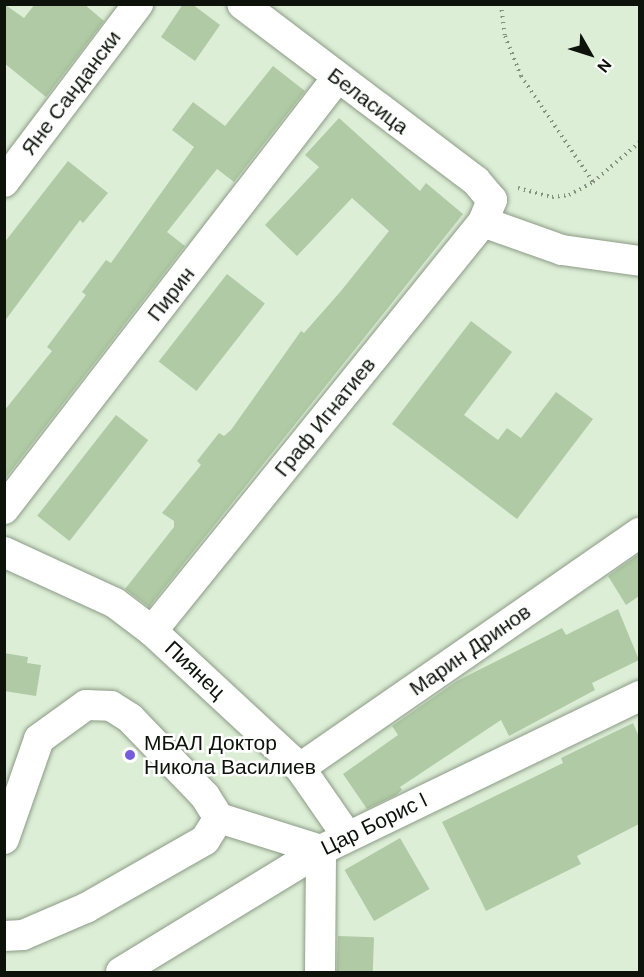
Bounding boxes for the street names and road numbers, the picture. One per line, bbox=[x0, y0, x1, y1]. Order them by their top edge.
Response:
street label: Яне Сандански bbox=[16, 26, 126, 160]
street label: Беласица bbox=[323, 62, 413, 140]
street label: Пирин bbox=[142, 262, 200, 326]
street label: Граф Игнатиев bbox=[269, 352, 381, 482]
street label: Марин Дринов bbox=[405, 599, 535, 701]
street label: Пиянец bbox=[160, 636, 230, 704]
street label: Цар Борис I bbox=[317, 788, 431, 860]

